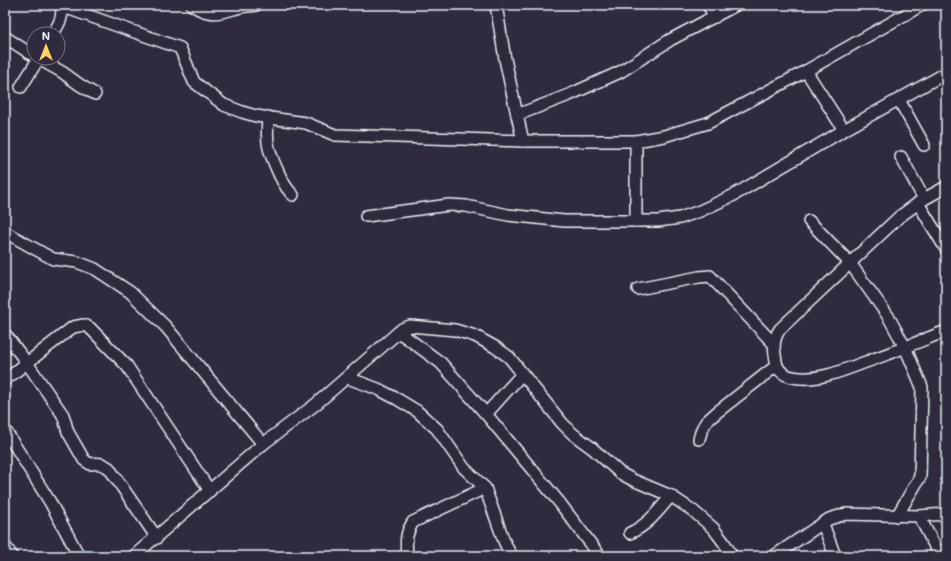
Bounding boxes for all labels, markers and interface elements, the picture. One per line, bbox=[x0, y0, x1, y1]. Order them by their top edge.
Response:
north arrow bbox=[26, 26, 66, 66]
text: N bbox=[42, 28, 50, 43]

